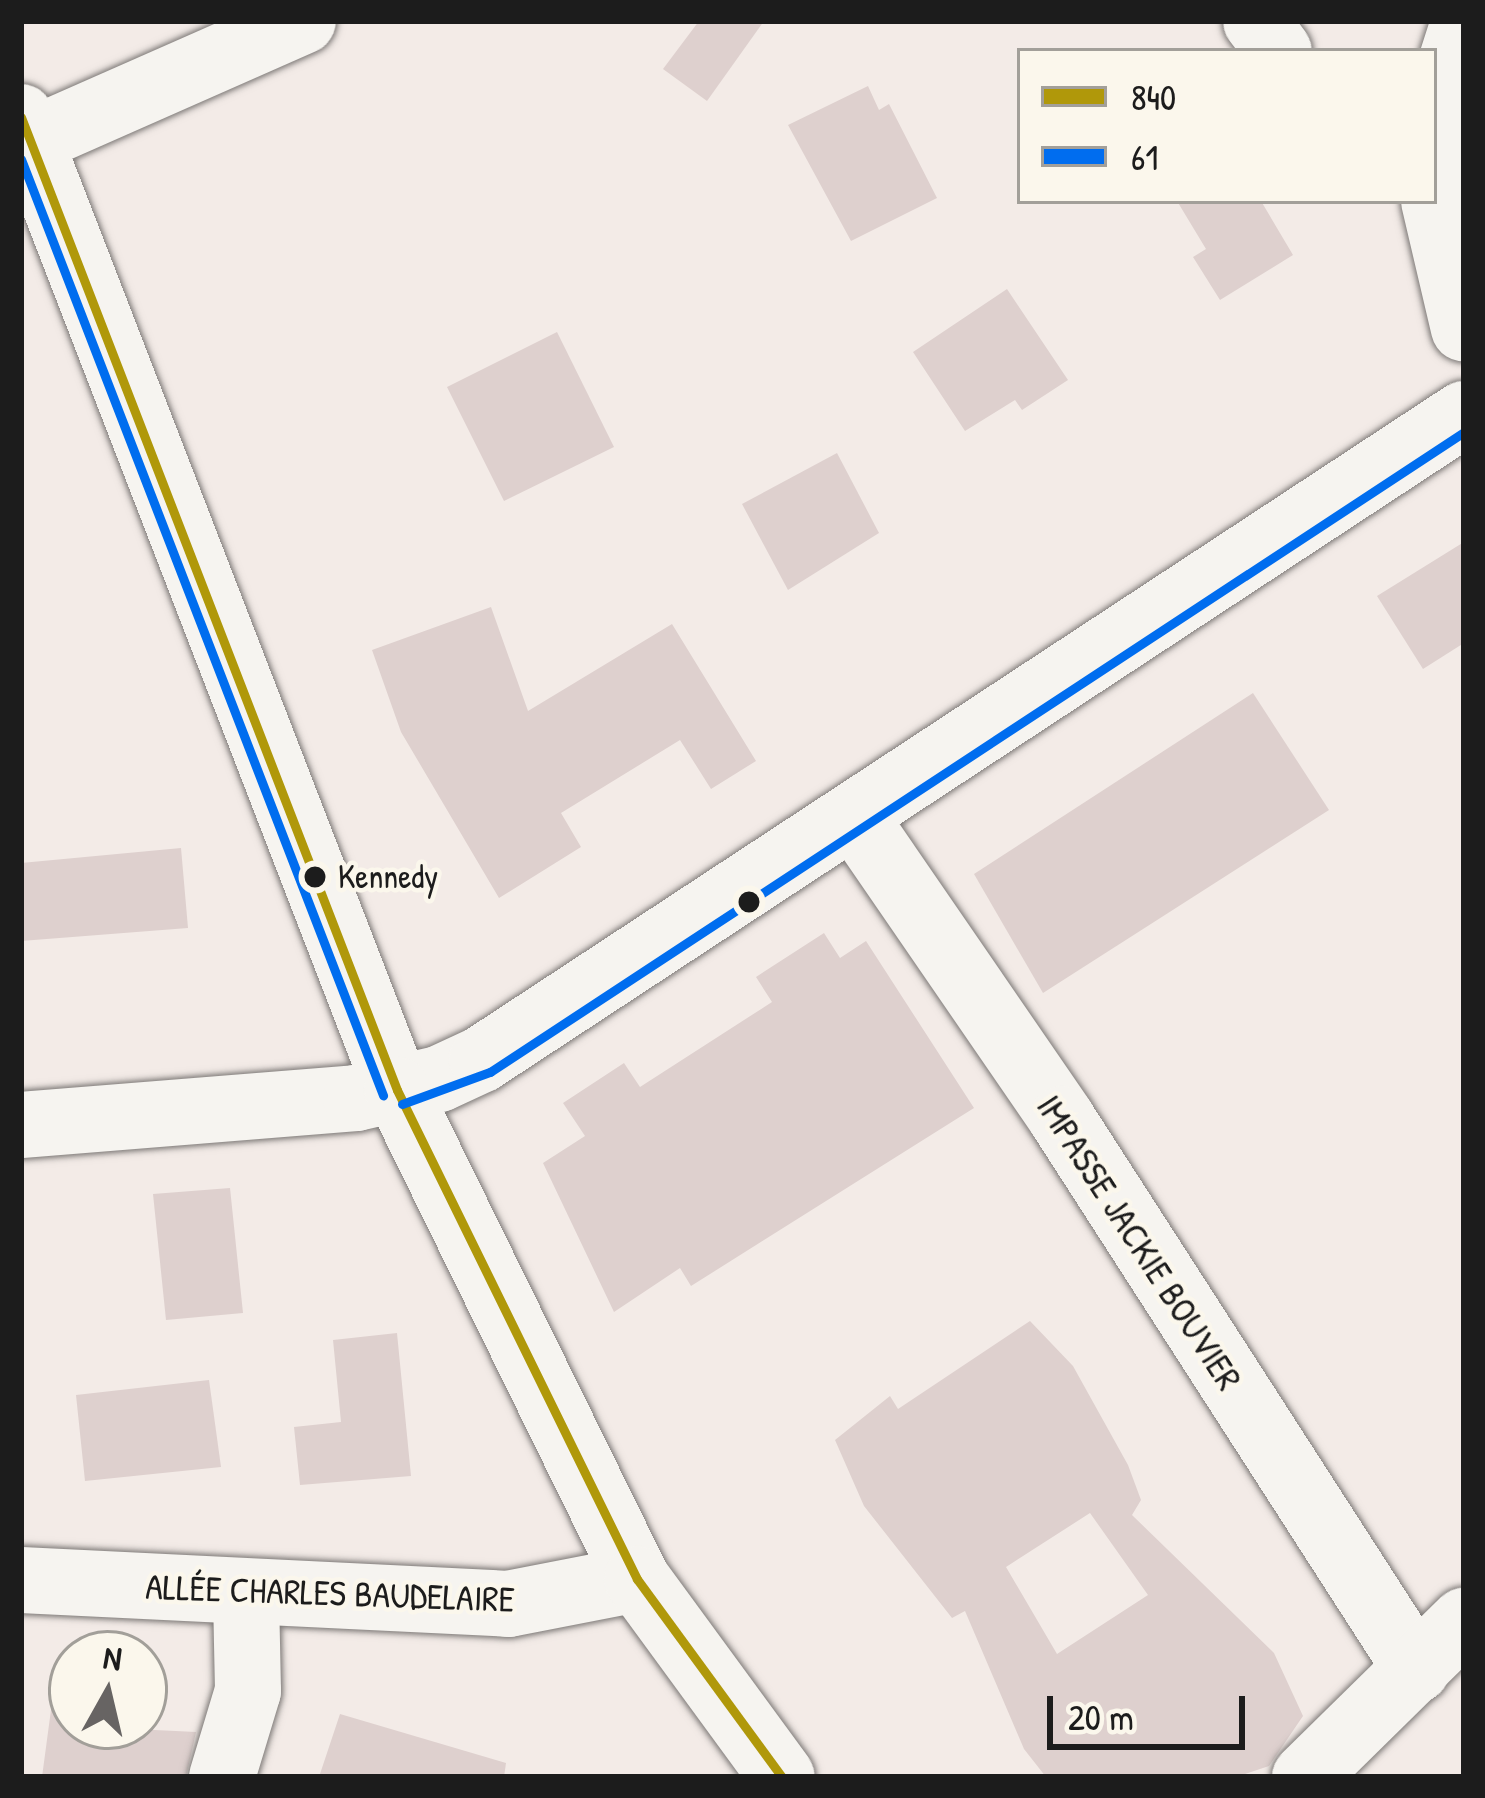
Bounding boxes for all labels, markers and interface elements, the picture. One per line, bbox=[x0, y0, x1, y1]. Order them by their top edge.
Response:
legend bbox=[1017, 48, 1437, 204]
text: 840 bbox=[1131, 72, 1176, 121]
text: 61 bbox=[1131, 132, 1158, 181]
place label: Kennedy bbox=[338, 857, 438, 897]
marker: Kennedy bbox=[304, 866, 326, 888]
unlabelled marker bbox=[738, 891, 760, 913]
street label: IMPASSE JACKIE BOUVIER bbox=[1028, 1086, 1252, 1398]
street label: ALLÉE CHARLES BAUDELAIRE bbox=[145, 1564, 515, 1620]
north arrow bbox=[48, 1630, 168, 1750]
text: N bbox=[101, 1634, 124, 1680]
scale bar bbox=[1053, 1672, 1251, 1746]
text: 20 m bbox=[1068, 1692, 1134, 1741]

